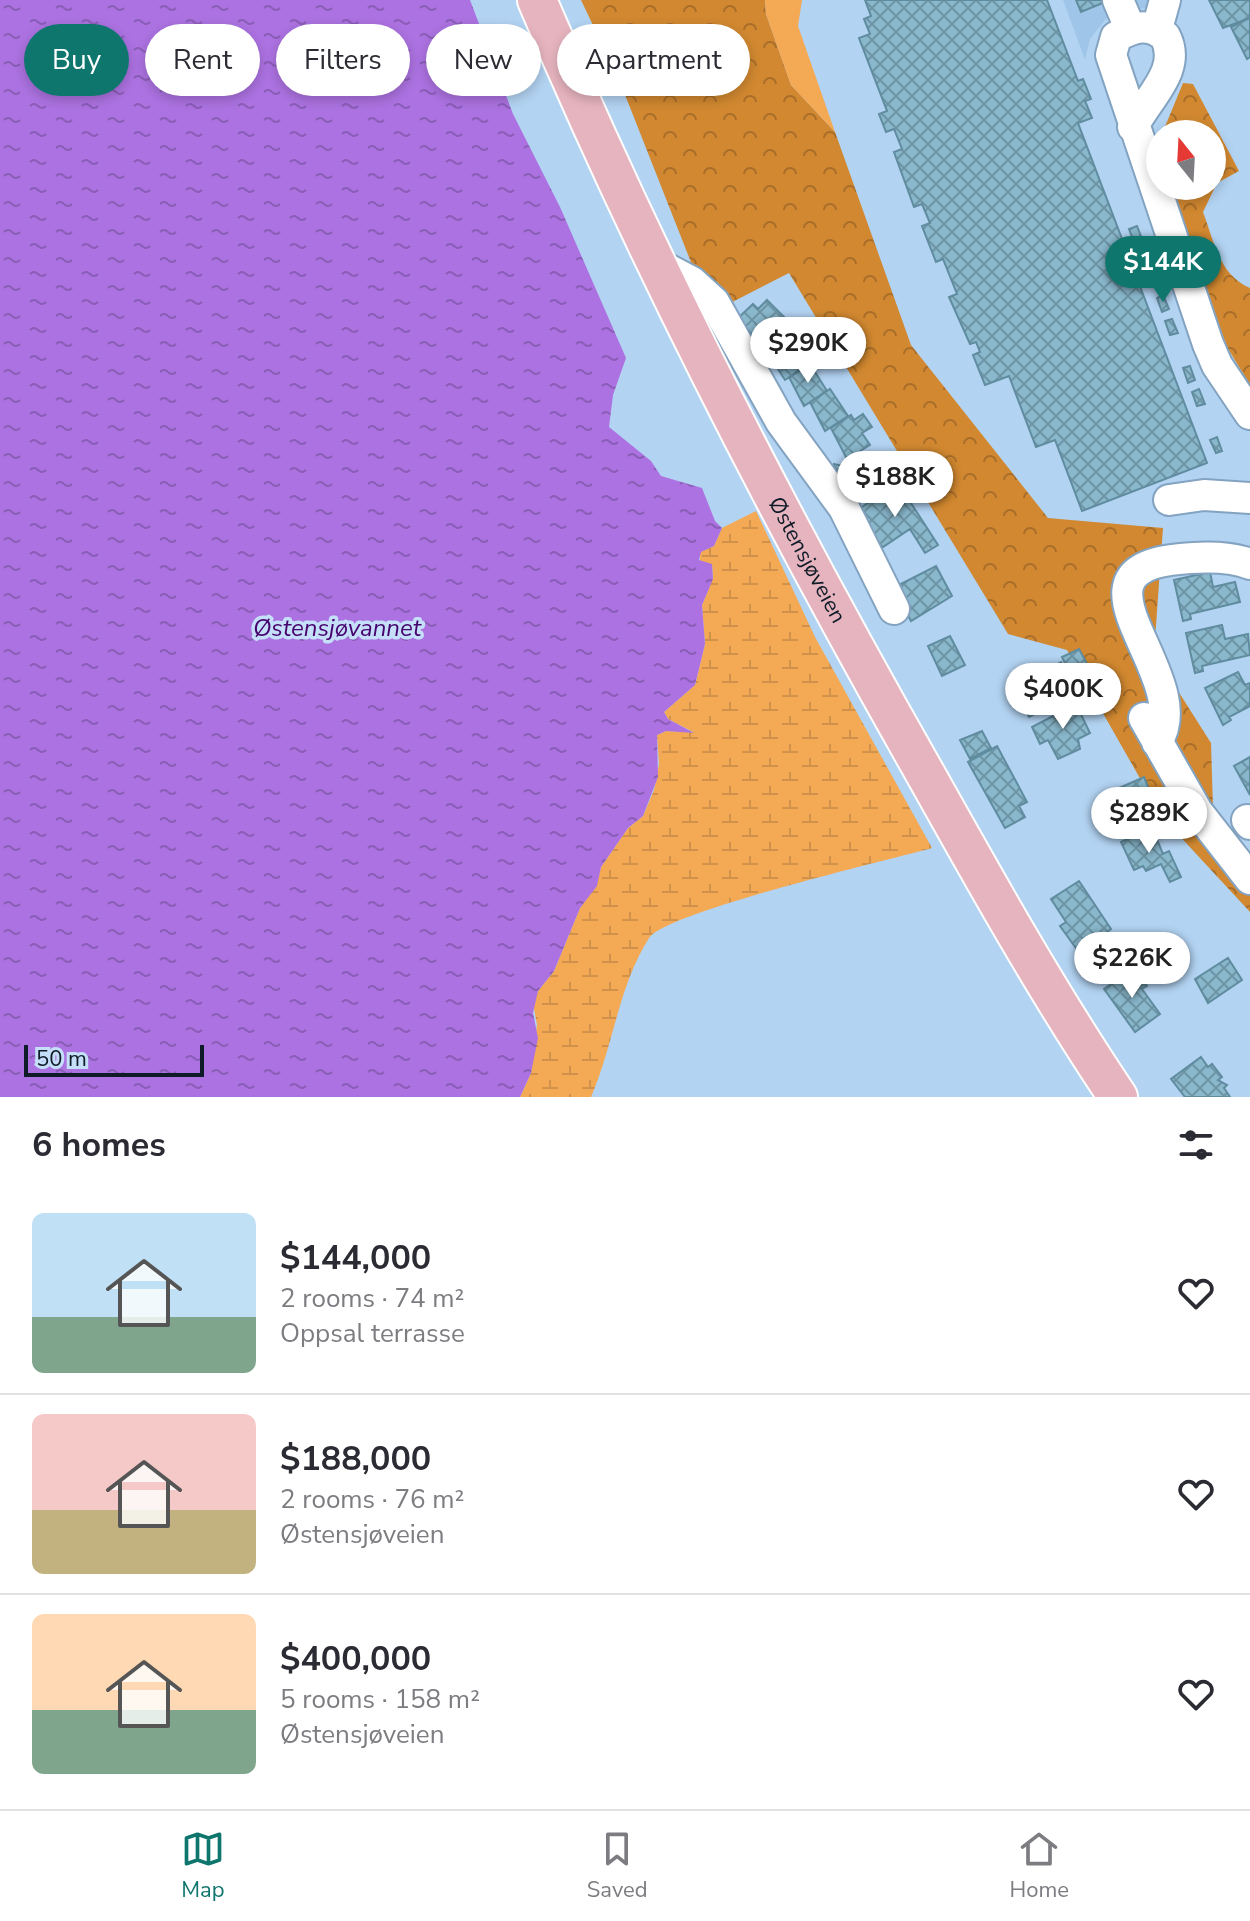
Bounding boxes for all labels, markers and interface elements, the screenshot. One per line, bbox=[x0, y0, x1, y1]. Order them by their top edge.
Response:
chip: Buy bbox=[24, 24, 129, 96]
chip: Rent bbox=[145, 24, 260, 96]
chip: Filters bbox=[276, 24, 410, 96]
chip: New bbox=[426, 24, 541, 96]
chip: Apartment bbox=[557, 24, 750, 96]
north arrow bbox=[1146, 120, 1226, 200]
map controls bbox=[1146, 120, 1226, 200]
pin: $144K bbox=[1107, 236, 1219, 304]
text: $144K bbox=[1123, 244, 1203, 279]
pin: $290K bbox=[752, 317, 864, 385]
text: $290K bbox=[768, 325, 848, 360]
pin: $188K bbox=[839, 451, 951, 519]
text: $188K bbox=[855, 459, 935, 494]
street label: Østensjøveien bbox=[761, 492, 853, 629]
water label: Østensjøvannet bbox=[253, 612, 422, 644]
pin: $400K bbox=[1007, 663, 1119, 731]
text: $400K bbox=[1023, 671, 1103, 706]
pin: $289K bbox=[1093, 787, 1205, 855]
text: $289K bbox=[1109, 795, 1189, 830]
pin: $226K bbox=[1076, 932, 1188, 1000]
text: $226K bbox=[1092, 940, 1172, 975]
scale bar bbox=[24, 1041, 204, 1077]
text: 50 m bbox=[36, 1044, 87, 1074]
text: 6 homes bbox=[32, 1122, 166, 1168]
icon: filters bbox=[1174, 1123, 1218, 1167]
text: $144,000 bbox=[280, 1235, 431, 1281]
icon: home bbox=[96, 1245, 192, 1341]
icon: heart bbox=[1174, 1271, 1218, 1315]
text: 2 rooms · 74 m² bbox=[280, 1281, 464, 1316]
text: Oppsal terrasse bbox=[280, 1316, 465, 1351]
text: $188,000 bbox=[280, 1436, 431, 1482]
icon: home bbox=[96, 1446, 192, 1542]
icon: heart bbox=[1174, 1472, 1218, 1516]
text: 2 rooms · 76 m² bbox=[280, 1482, 464, 1517]
text: Østensjøveien bbox=[280, 1517, 444, 1552]
text: $400,000 bbox=[280, 1636, 431, 1682]
icon: home bbox=[96, 1646, 192, 1742]
icon: heart bbox=[1174, 1672, 1218, 1716]
text: 5 rooms · 158 m² bbox=[280, 1682, 480, 1717]
text: Østensjøveien bbox=[280, 1717, 444, 1752]
tab: Map bbox=[181, 1827, 225, 1905]
tab: Saved bbox=[587, 1827, 648, 1905]
tab: Home bbox=[1010, 1827, 1069, 1905]

